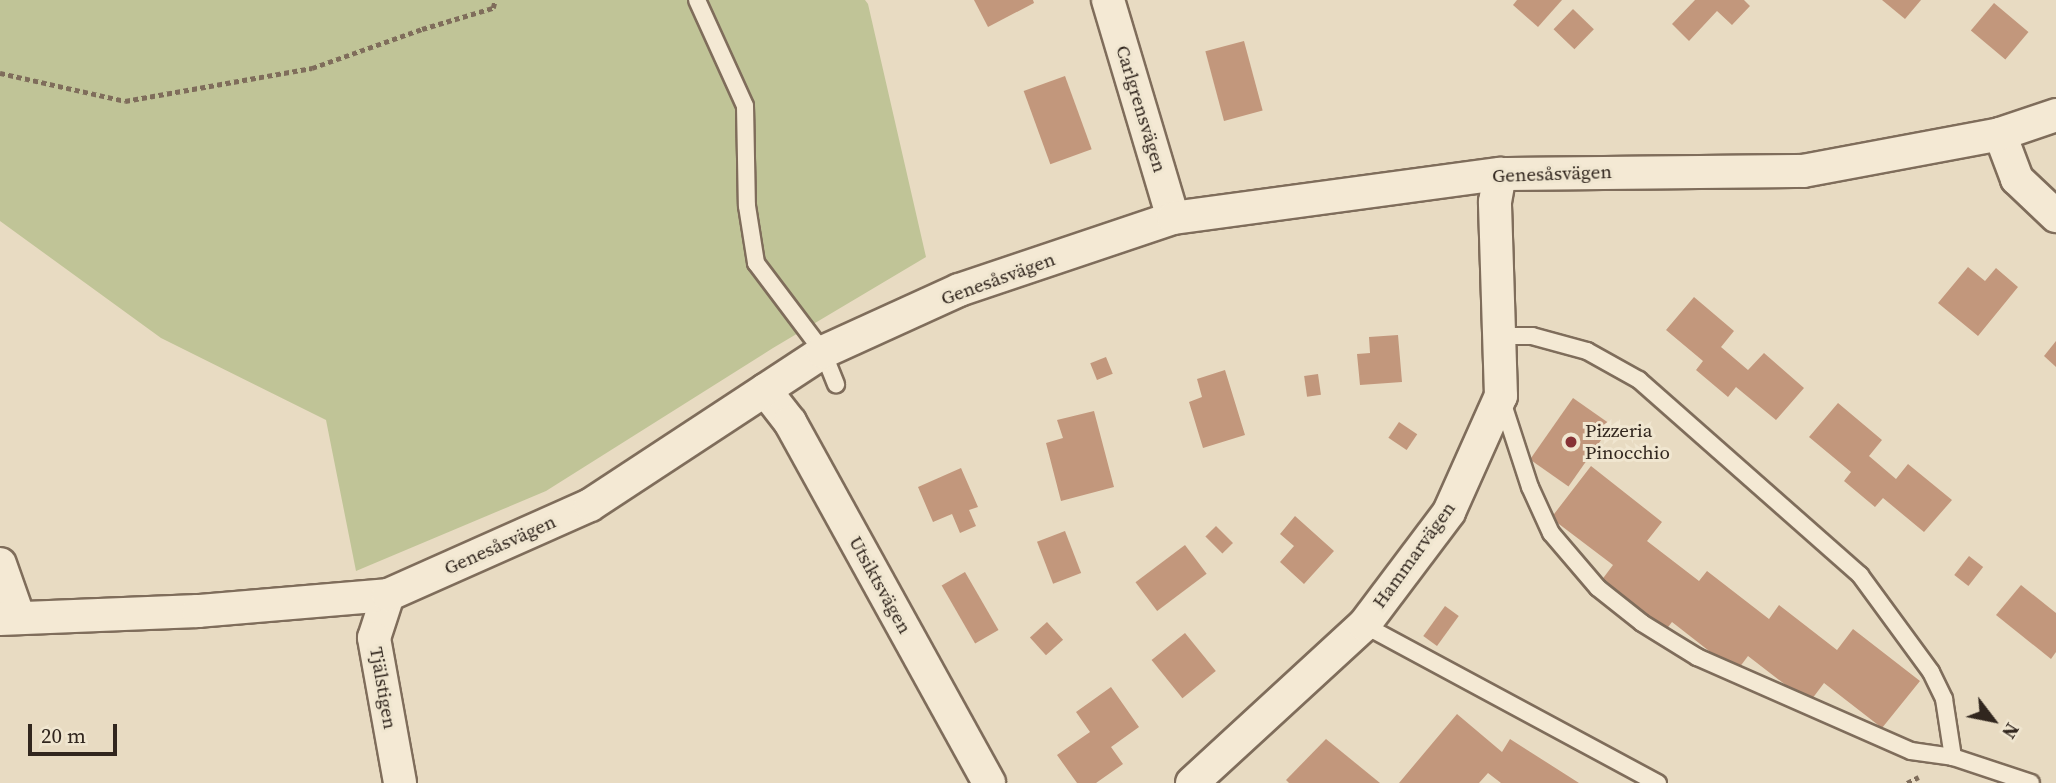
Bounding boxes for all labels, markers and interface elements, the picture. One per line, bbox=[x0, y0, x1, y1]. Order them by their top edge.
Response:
street label: Carlgrensvägen bbox=[1111, 43, 1171, 175]
street label: Genesåsvägen bbox=[1492, 161, 1612, 187]
street label: Genesåsvägen bbox=[938, 248, 1058, 310]
place label: Pizzeria Pinocchio bbox=[1585, 420, 1670, 464]
marker: Pizzeria Pinocchio bbox=[1563, 434, 1579, 450]
street label: Hammarvägen bbox=[1368, 497, 1460, 613]
street label: Genesåsvägen bbox=[441, 510, 559, 580]
street label: Utsiktsvägen bbox=[844, 532, 916, 638]
street label: Tjälstigen bbox=[365, 645, 401, 731]
north arrow bbox=[1958, 685, 2028, 755]
scale bar bbox=[32, 710, 121, 754]
text: N bbox=[1996, 718, 2026, 744]
text: 20 m bbox=[41, 721, 86, 750]

